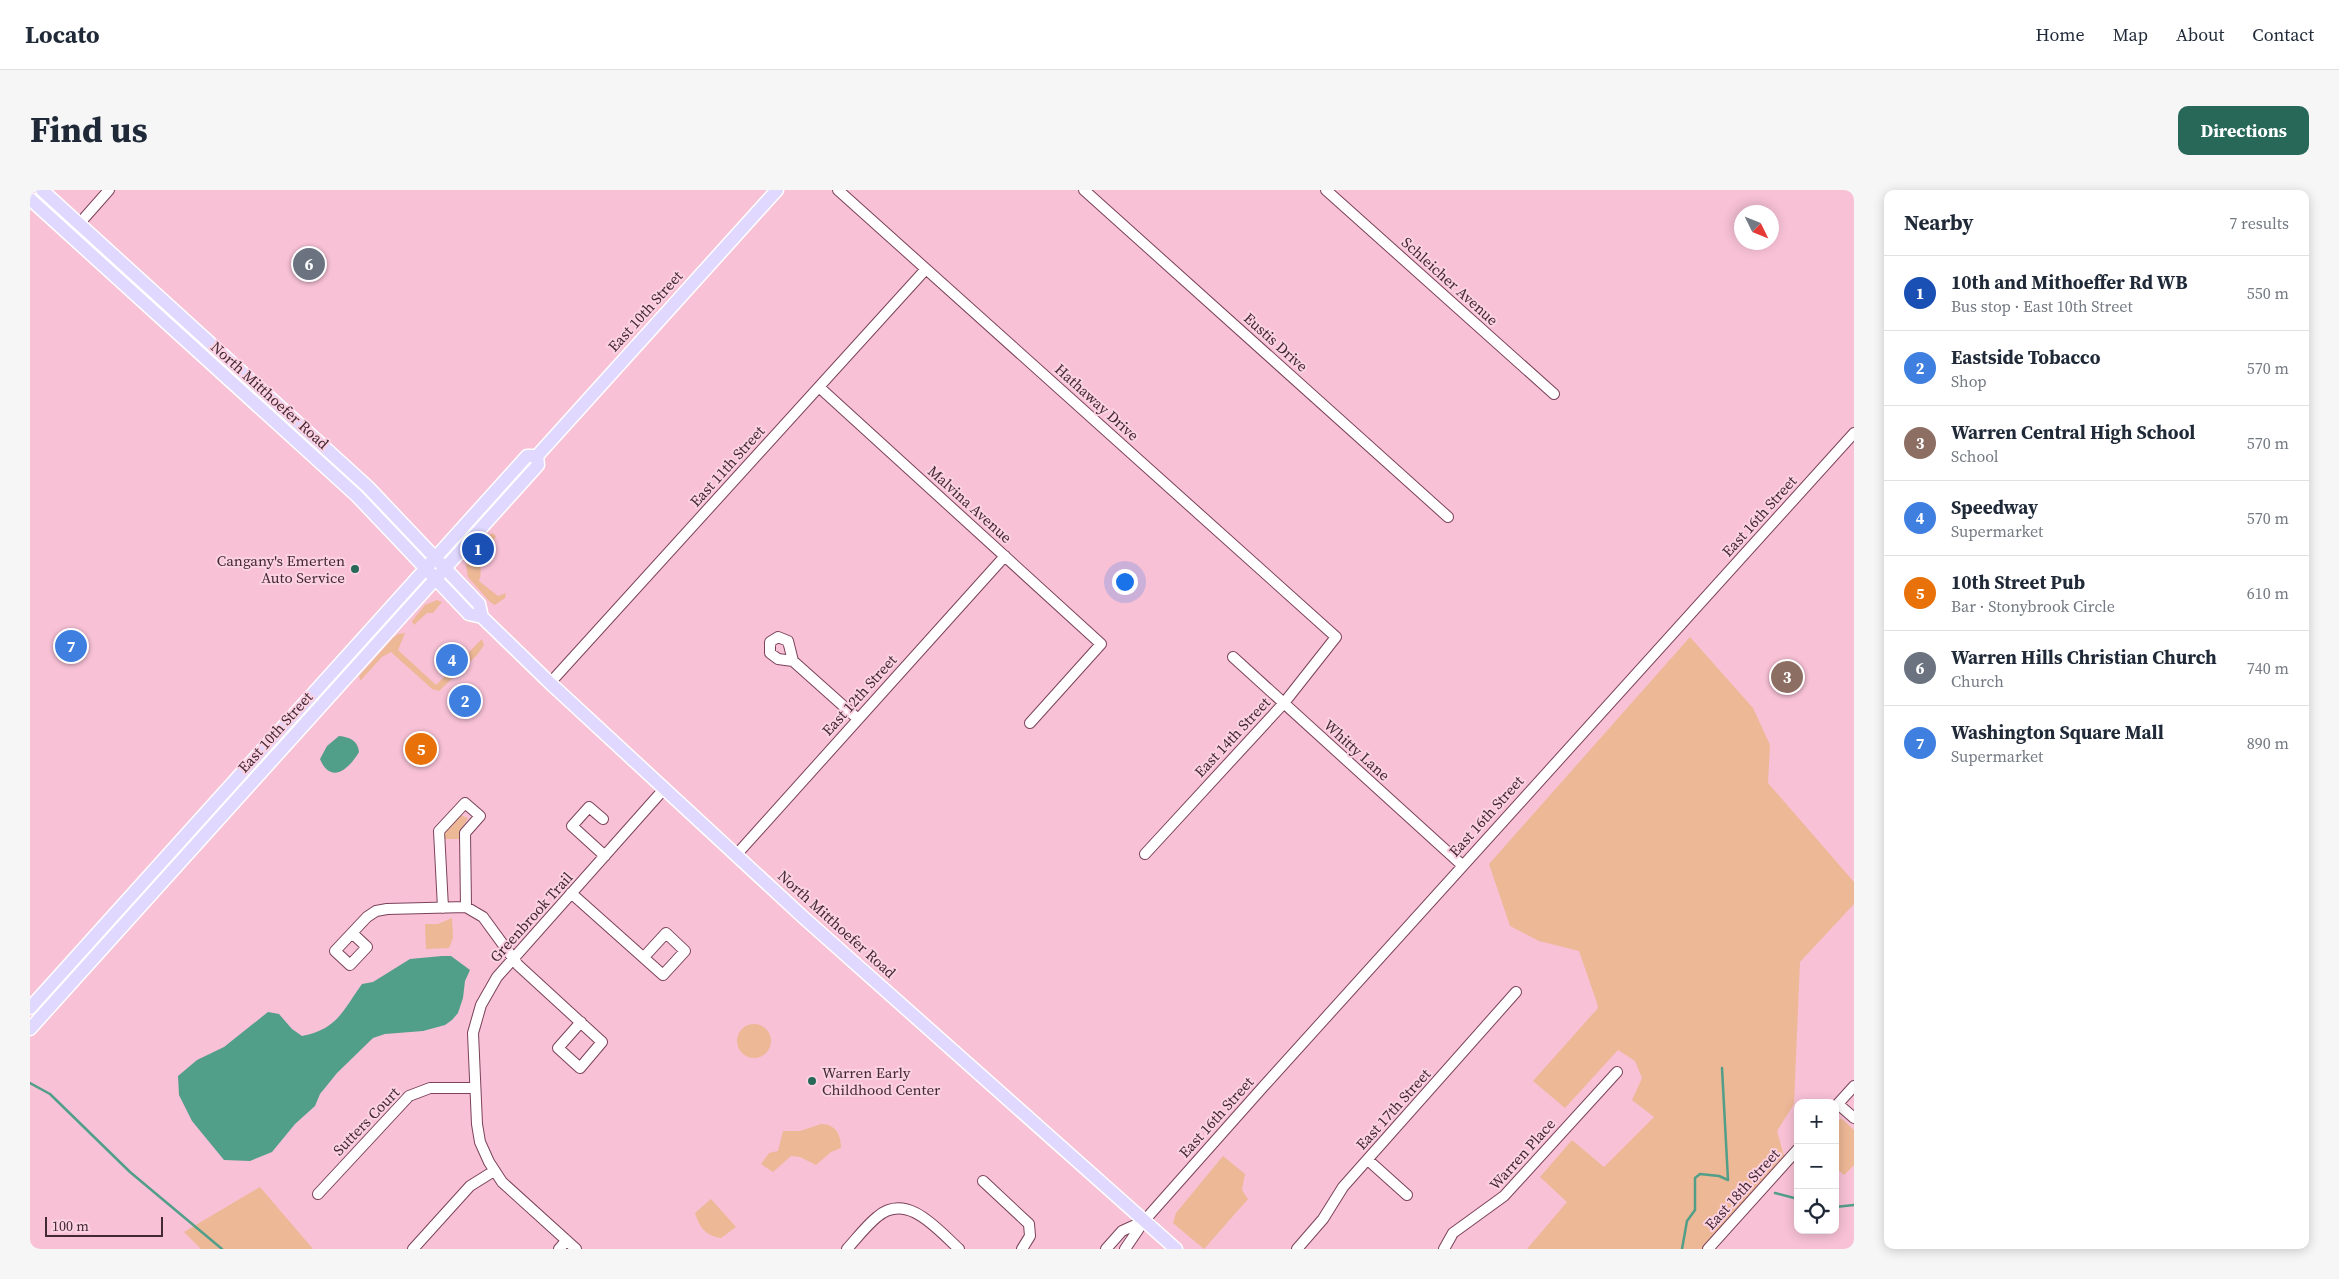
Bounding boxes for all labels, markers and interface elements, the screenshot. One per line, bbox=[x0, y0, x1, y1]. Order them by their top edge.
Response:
text: Locato bbox=[25, 18, 100, 51]
text: Home bbox=[2036, 22, 2085, 47]
text: Map bbox=[2113, 22, 2148, 47]
text: About bbox=[2176, 22, 2224, 47]
text: Contact bbox=[2252, 22, 2314, 47]
text: Find us bbox=[30, 106, 148, 154]
button: Directions bbox=[2178, 106, 2309, 155]
north arrow bbox=[1734, 205, 1779, 250]
text: Nearby bbox=[1904, 208, 1974, 237]
text: 7 results bbox=[2229, 212, 2289, 234]
street label: Schleicher Avenue bbox=[1397, 232, 1503, 330]
pin: 6 bbox=[293, 245, 325, 283]
street label: East 10th Street bbox=[603, 266, 687, 356]
text: 10th and Mithoeffer Rd WB bbox=[1951, 269, 2188, 295]
text: 1 bbox=[1916, 282, 1924, 304]
text: 550 m bbox=[2247, 282, 2289, 304]
text: Bus stop · East 10th Street bbox=[1951, 295, 2133, 317]
street label: Eustis Drive bbox=[1239, 308, 1313, 377]
street label: North Mitthoefer Road bbox=[206, 336, 334, 454]
text: Eastside Tobacco bbox=[1951, 344, 2100, 370]
text: 2 bbox=[1916, 357, 1924, 379]
text: 570 m bbox=[2247, 357, 2289, 379]
street label: Hathaway Drive bbox=[1050, 359, 1144, 446]
text: Shop bbox=[1951, 370, 1987, 392]
text: Warren Central High School bbox=[1951, 419, 2195, 445]
street label: East 11th Street bbox=[685, 421, 769, 511]
text: 3 bbox=[1916, 432, 1924, 454]
text: 570 m bbox=[2247, 432, 2289, 454]
text: School bbox=[1951, 445, 1999, 467]
street label: Malvina Avenue bbox=[923, 460, 1017, 548]
street label: East 16th Street bbox=[1717, 471, 1801, 561]
text: Speedway bbox=[1951, 494, 2038, 520]
text: 4 bbox=[1916, 507, 1924, 529]
text: 570 m bbox=[2247, 507, 2289, 529]
text: Supermarket bbox=[1951, 520, 2043, 542]
pin: 1 bbox=[462, 530, 494, 568]
place label: Cangany's Emerten Auto Service bbox=[217, 550, 345, 588]
marker: Cangany's Emerten Auto Service bbox=[349, 563, 361, 575]
your location bbox=[1112, 569, 1138, 595]
text: 10th Street Pub bbox=[1951, 569, 2085, 595]
text: 5 bbox=[1916, 582, 1924, 604]
text: 610 m bbox=[2247, 582, 2289, 604]
text: Bar · Stonybrook Circle bbox=[1951, 595, 2115, 617]
pin: 7 bbox=[55, 627, 87, 665]
pin: 4 bbox=[436, 641, 468, 679]
text: Warren Hills Christian Church bbox=[1951, 644, 2217, 670]
street label: East 12th Street bbox=[817, 650, 901, 740]
text: 6 bbox=[1916, 657, 1924, 679]
text: 740 m bbox=[2247, 657, 2289, 679]
pin: 3 bbox=[1771, 658, 1803, 696]
text: Church bbox=[1951, 670, 2004, 692]
pin: 2 bbox=[449, 682, 481, 720]
street label: East 10th Street bbox=[233, 687, 317, 777]
street label: East 14th Street bbox=[1189, 692, 1275, 782]
street label: Whitty Lane bbox=[1319, 715, 1395, 786]
text: Washington Square Mall bbox=[1951, 719, 2164, 745]
pin: 5 bbox=[405, 730, 437, 768]
text: 7 bbox=[1916, 732, 1924, 754]
text: 890 m bbox=[2247, 732, 2289, 754]
text: Supermarket bbox=[1951, 745, 2043, 767]
street label: East 16th Street bbox=[1444, 771, 1528, 861]
street label: North Mitthoefer Road bbox=[773, 865, 901, 983]
street label: Greenbrook Trail bbox=[485, 867, 578, 967]
place label: Warren Early Childhood Center bbox=[822, 1062, 941, 1100]
street label: East 17th Street bbox=[1351, 1064, 1435, 1154]
street label: East 16th Street bbox=[1174, 1072, 1258, 1162]
marker: Warren Early Childhood Center bbox=[806, 1075, 818, 1087]
street label: Sutters Court bbox=[328, 1082, 404, 1160]
map controls bbox=[1794, 1099, 1839, 1234]
button: + bbox=[1794, 1099, 1839, 1144]
street label: Warren Place bbox=[1484, 1113, 1560, 1194]
street label: East 18th Street bbox=[1700, 1144, 1784, 1234]
button: − bbox=[1794, 1144, 1839, 1189]
button: locate bbox=[1794, 1189, 1839, 1234]
scale bar bbox=[45, 1214, 162, 1237]
text: 100 m bbox=[52, 1216, 89, 1236]

